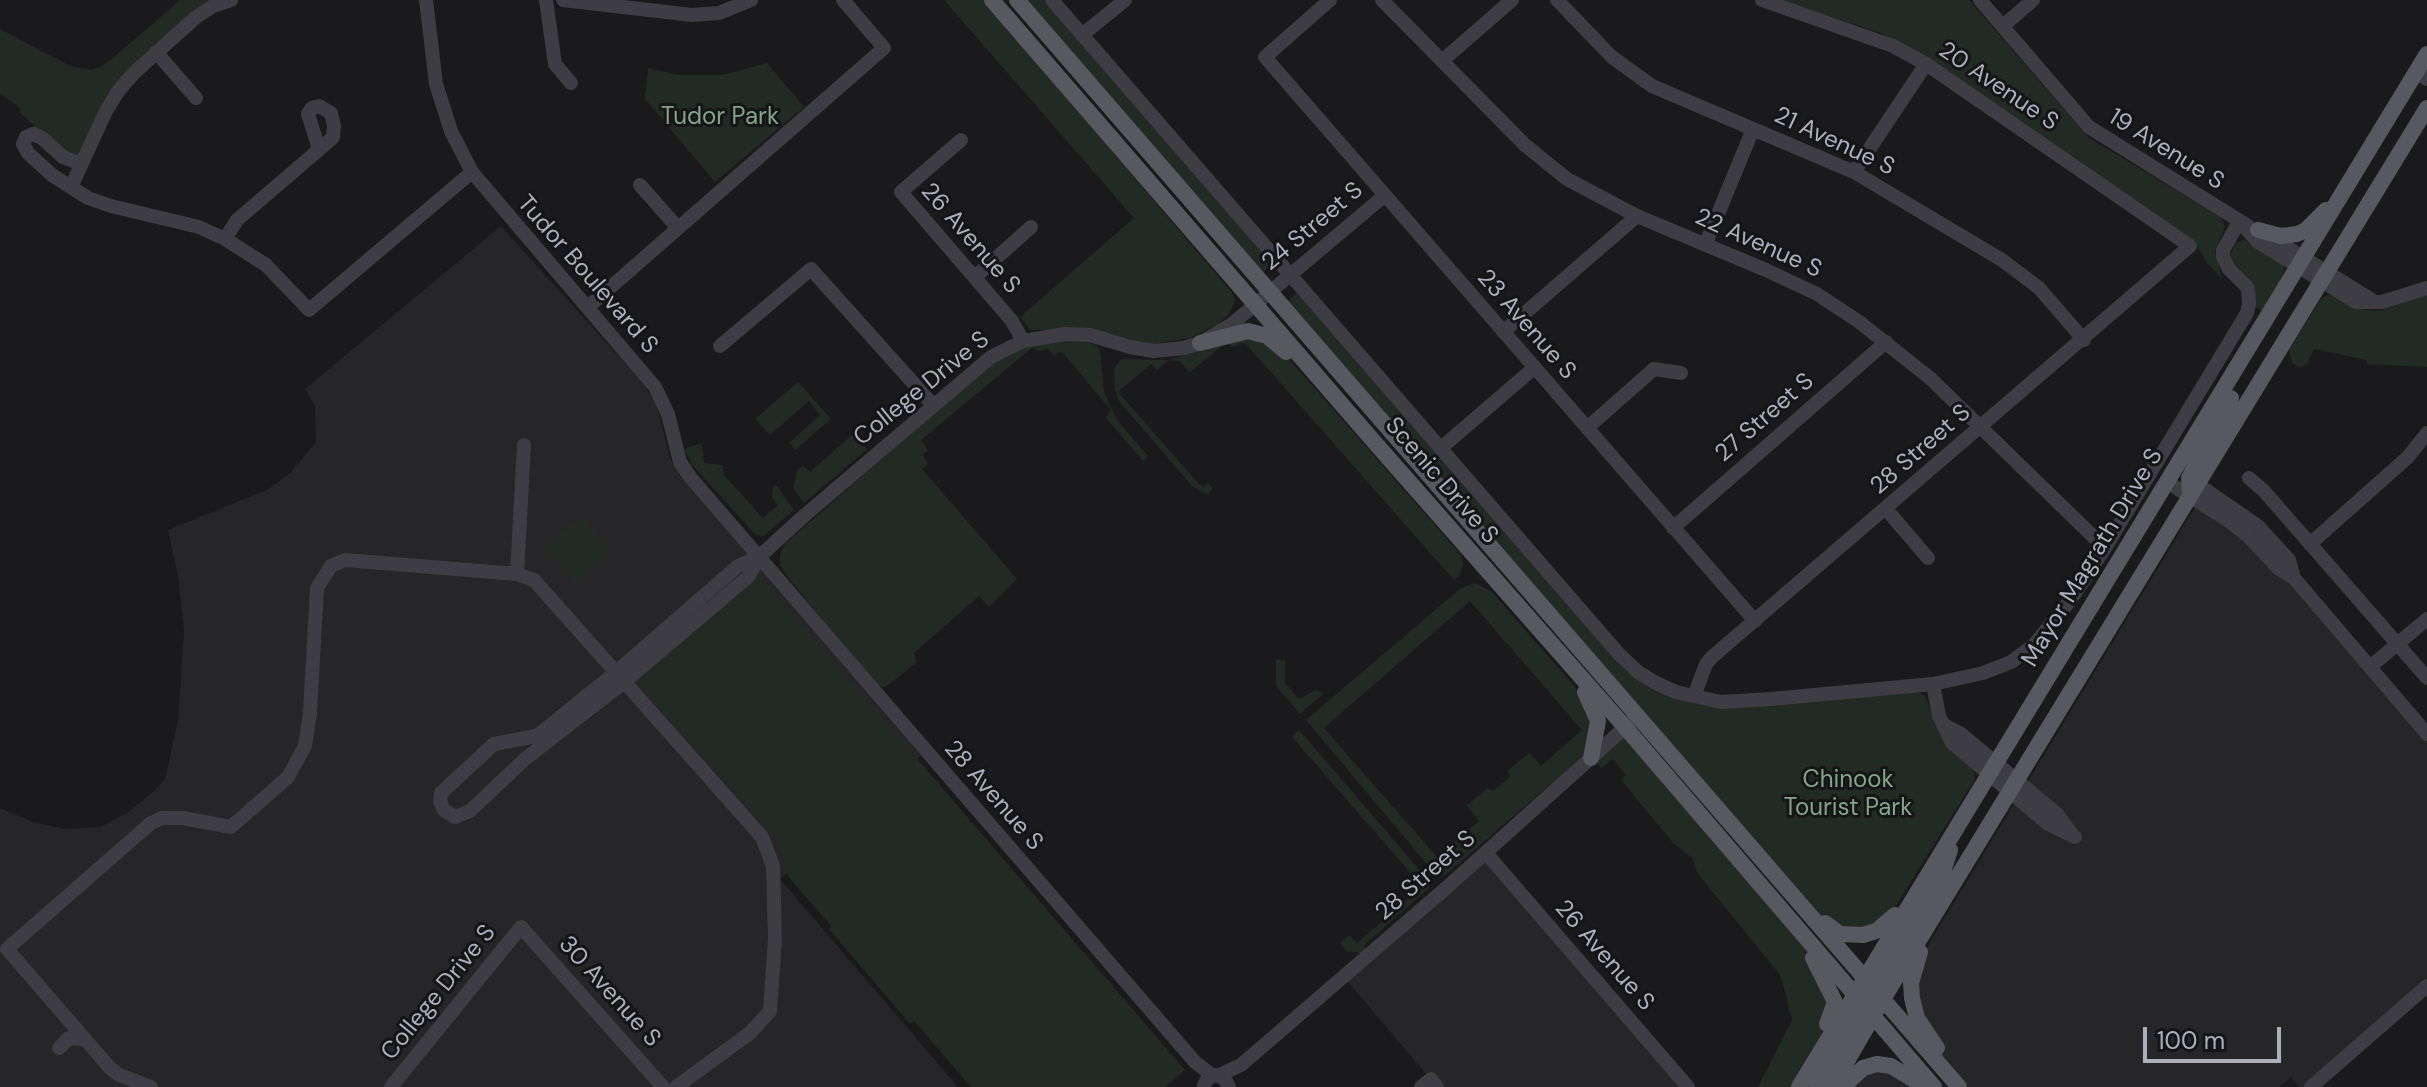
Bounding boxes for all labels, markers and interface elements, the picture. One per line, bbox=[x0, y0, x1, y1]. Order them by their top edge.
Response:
street label: 20 Avenue S bbox=[1933, 36, 2063, 138]
street label: 21 Avenue S bbox=[1769, 102, 1899, 182]
street label: 19 Avenue S bbox=[2103, 103, 2229, 197]
park label: Tudor Park bbox=[661, 104, 779, 132]
street label: 24 Street S bbox=[1257, 177, 1369, 277]
street label: 26 Avenue S bbox=[914, 178, 1026, 300]
street label: Tudor Boulevard S bbox=[510, 190, 664, 360]
street label: 22 Avenue S bbox=[1690, 203, 1826, 285]
street label: 23 Avenue S bbox=[1470, 264, 1582, 386]
street label: College Drive S bbox=[849, 326, 995, 452]
street label: 27 Street S bbox=[1710, 367, 1820, 469]
street label: 28 Street S bbox=[1865, 399, 1977, 501]
street label: Scenic Drive S bbox=[1378, 412, 1504, 550]
street label: Mayor Magrath Drive S bbox=[2016, 444, 2170, 672]
street label: 28 Avenue S bbox=[937, 735, 1049, 857]
park label: Chinook Tourist Park bbox=[1784, 767, 1912, 823]
street label: 28 Street S bbox=[1370, 825, 1482, 927]
street label: 26 Avenue S bbox=[1548, 895, 1660, 1017]
street label: College Drive S bbox=[376, 920, 502, 1066]
street label: 30 Avenue S bbox=[552, 931, 666, 1053]
scale bar bbox=[2147, 1011, 2285, 1061]
text: 100 m bbox=[2157, 1025, 2225, 1056]

